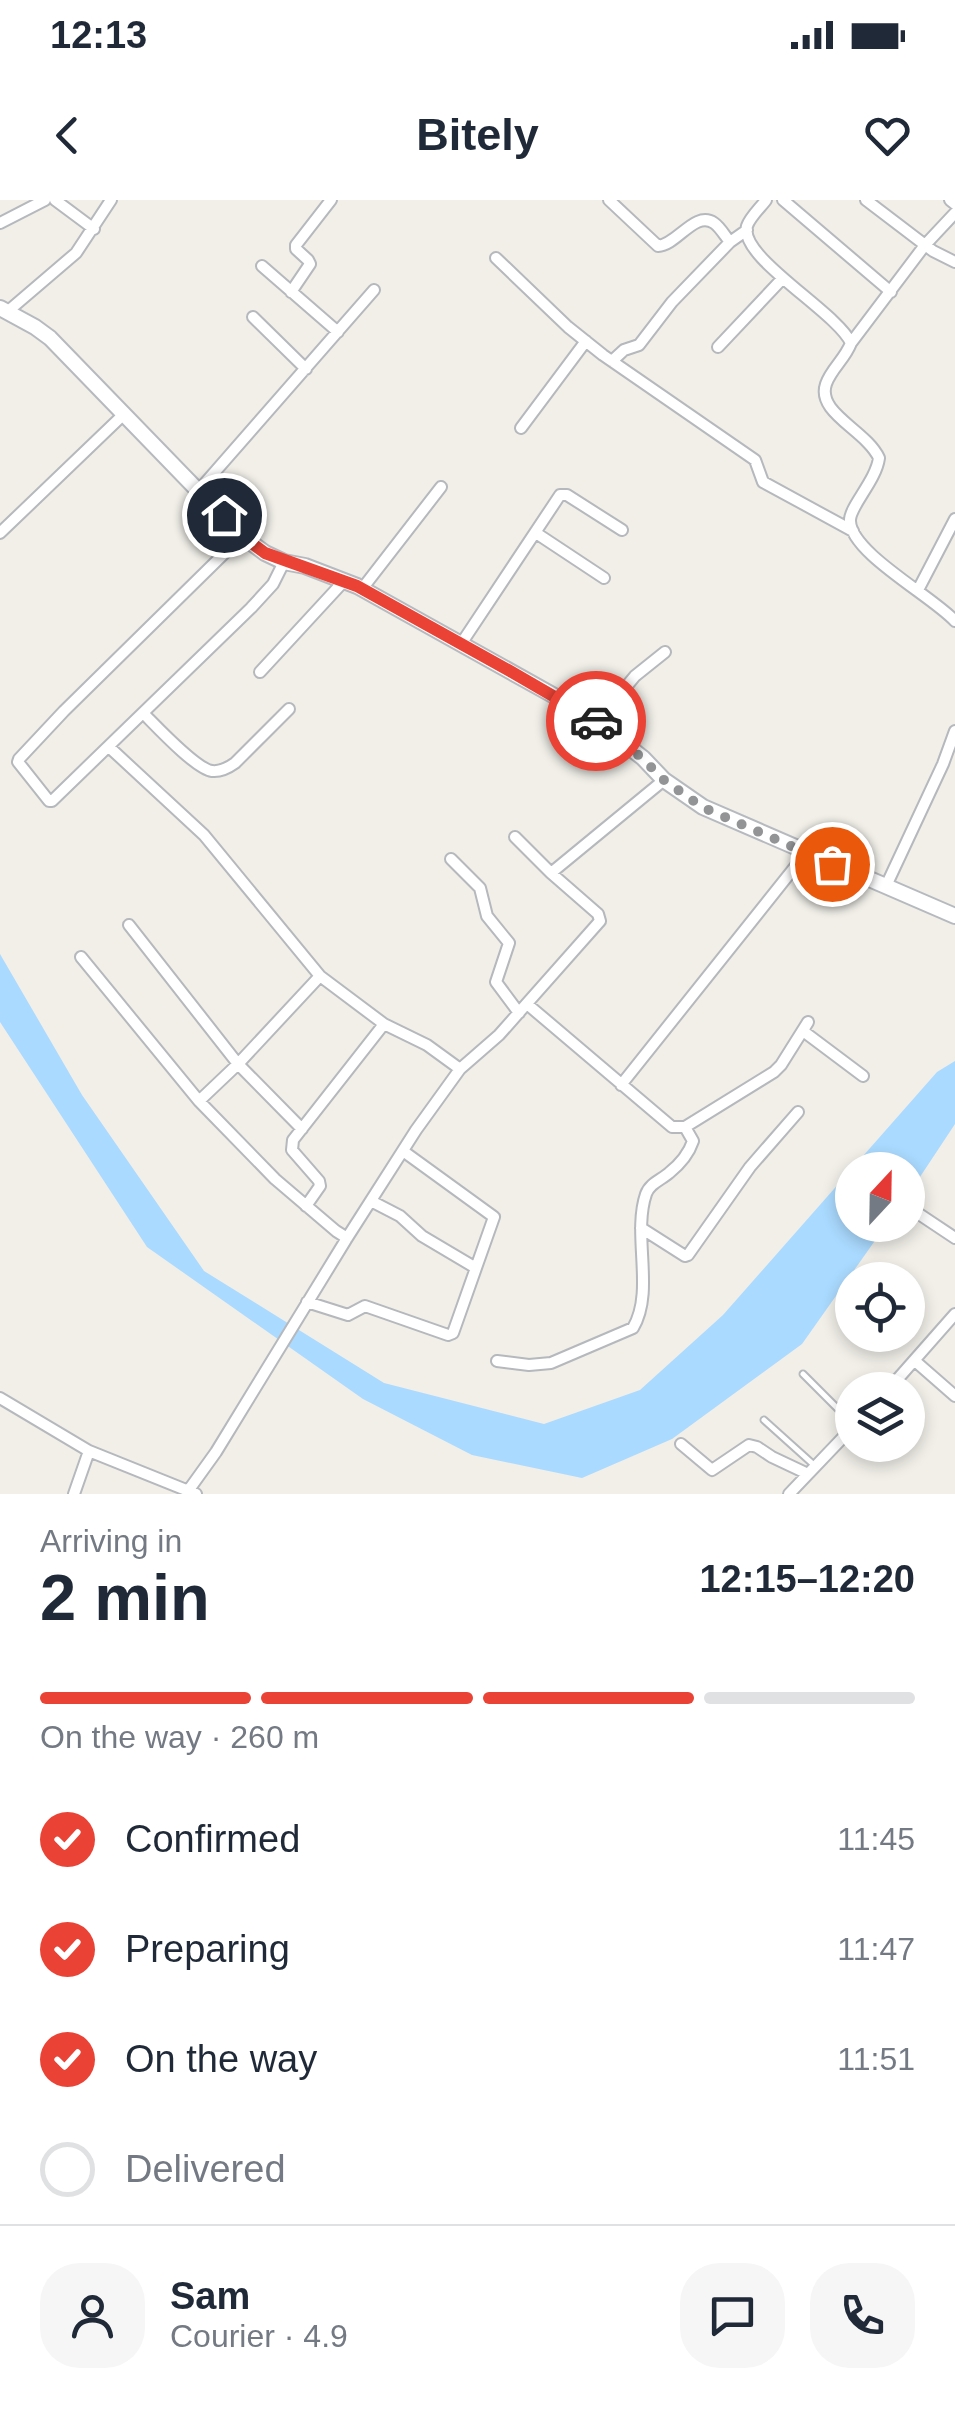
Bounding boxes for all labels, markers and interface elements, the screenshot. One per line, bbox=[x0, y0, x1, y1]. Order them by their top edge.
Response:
text: 12:13 bbox=[50, 14, 147, 56]
icon: back bbox=[40, 108, 95, 163]
icon: heart bbox=[860, 108, 915, 163]
text: Bitely bbox=[416, 109, 539, 160]
pin bbox=[182, 473, 267, 558]
icon: home bbox=[197, 488, 252, 543]
courier bbox=[546, 671, 646, 771]
icon: car bbox=[569, 694, 624, 749]
pin bbox=[790, 822, 875, 907]
icon: bag bbox=[805, 837, 860, 892]
north arrow bbox=[835, 1152, 925, 1242]
map controls bbox=[835, 1152, 925, 1462]
button: locate bbox=[835, 1262, 925, 1352]
button: layers bbox=[835, 1372, 925, 1462]
text: Arriving in bbox=[40, 1523, 182, 1559]
text: 12:15–12:20 bbox=[699, 1558, 915, 1600]
text: 2 min bbox=[40, 1561, 210, 1634]
text: On the way · 260 m bbox=[40, 1719, 319, 1755]
icon: check bbox=[40, 1812, 95, 1867]
text: Confirmed bbox=[125, 1818, 300, 1860]
text: 11:45 bbox=[837, 1821, 915, 1857]
icon: check bbox=[40, 1922, 95, 1977]
text: Preparing bbox=[125, 1928, 290, 1970]
text: 11:47 bbox=[837, 1931, 915, 1967]
icon: check bbox=[40, 2032, 95, 2087]
text: On the way bbox=[125, 2038, 317, 2080]
text: 11:51 bbox=[837, 2041, 915, 2077]
text: Delivered bbox=[125, 2148, 286, 2190]
button: person bbox=[40, 2263, 145, 2368]
button: chat bbox=[680, 2263, 785, 2368]
button: phone bbox=[810, 2263, 915, 2368]
text: Sam bbox=[170, 2275, 250, 2317]
text: Courier · 4.9 bbox=[170, 2318, 348, 2354]

